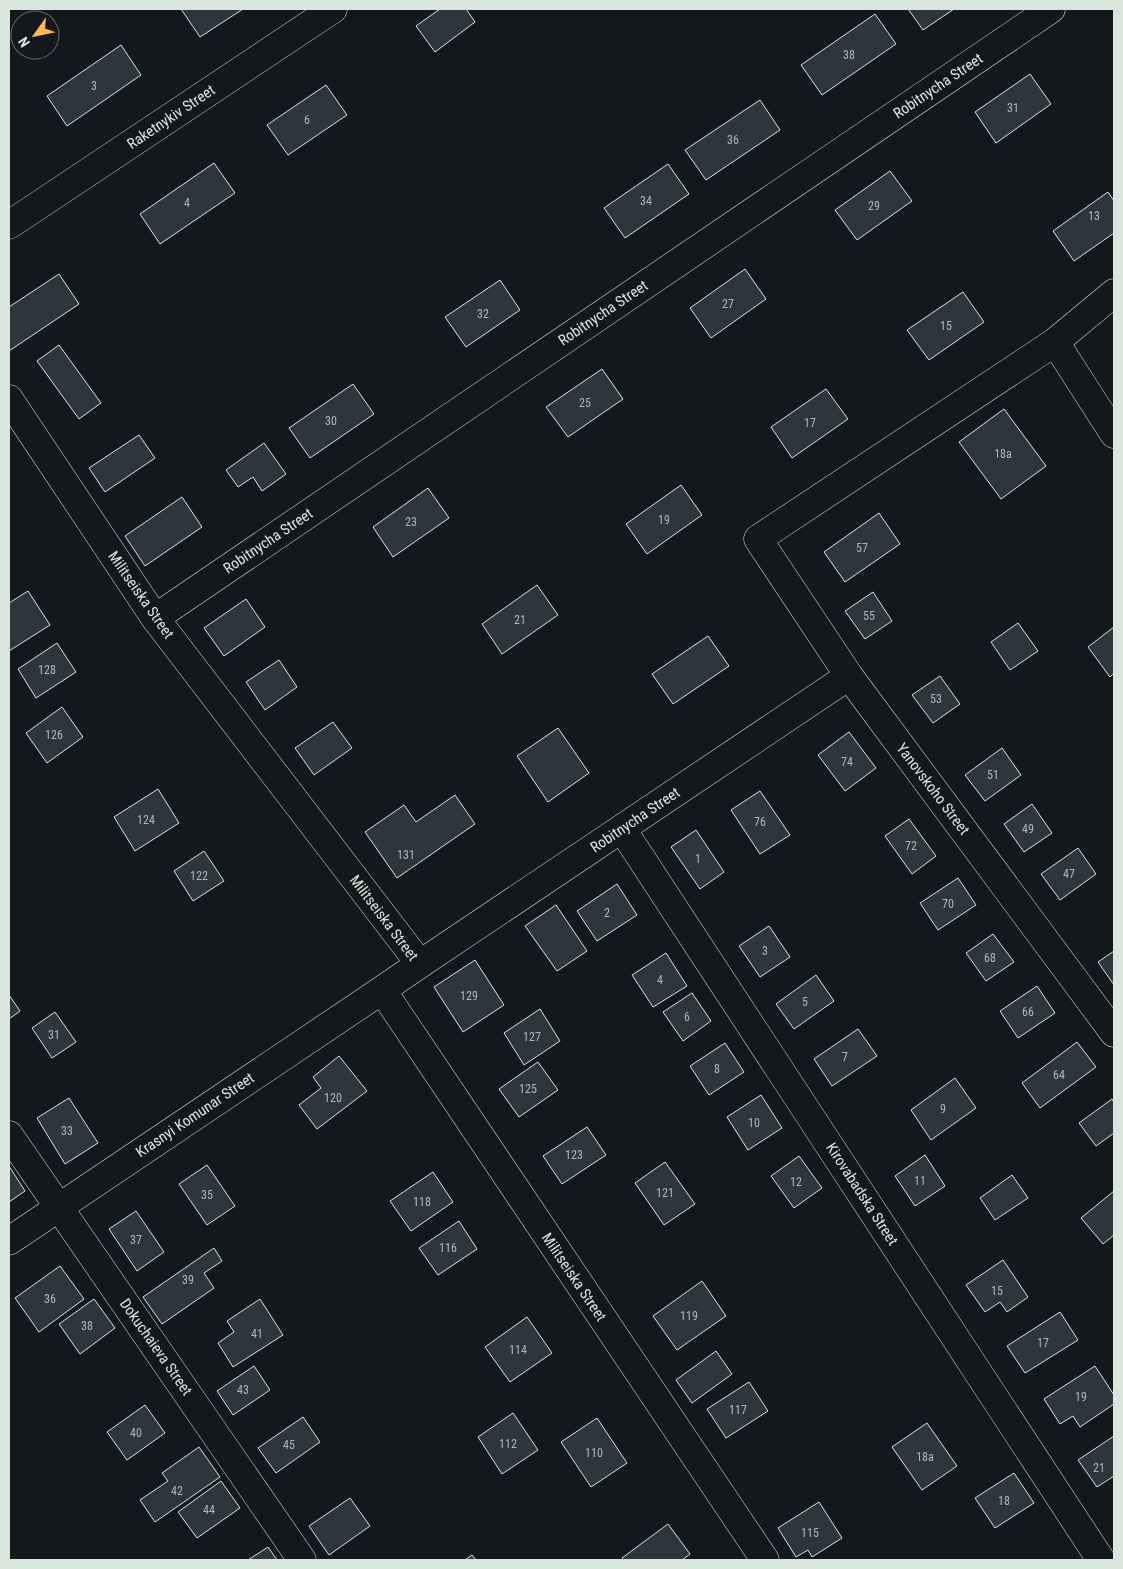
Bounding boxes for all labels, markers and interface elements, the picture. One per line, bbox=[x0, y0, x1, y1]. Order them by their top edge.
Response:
north arrow bbox=[10, 10, 60, 60]
text: N bbox=[15, 34, 33, 50]
house number: 38 bbox=[843, 48, 855, 62]
street label: Robitnycha Street bbox=[890, 49, 986, 123]
house number: 3 bbox=[91, 79, 97, 93]
street label: Raketnykiv Street bbox=[124, 81, 218, 153]
house number: 31 bbox=[1007, 101, 1019, 115]
house number: 6 bbox=[304, 113, 310, 127]
house number: 36 bbox=[727, 133, 739, 147]
house number: 34 bbox=[640, 194, 652, 208]
house number: 4 bbox=[184, 196, 190, 210]
house number: 29 bbox=[868, 199, 880, 213]
house number: 13 bbox=[1088, 209, 1100, 223]
street label: Robitnycha Street bbox=[555, 276, 651, 350]
house number: 27 bbox=[722, 297, 734, 311]
house number: 32 bbox=[477, 307, 489, 321]
house number: 15 bbox=[940, 319, 952, 333]
house number: 25 bbox=[579, 396, 591, 410]
house number: 30 bbox=[325, 414, 337, 428]
house number: 17 bbox=[804, 416, 816, 430]
house number: 18а bbox=[994, 447, 1012, 461]
street label: Robitnycha Street bbox=[220, 504, 316, 578]
house number: 19 bbox=[658, 513, 670, 527]
house number: 23 bbox=[405, 515, 417, 529]
house number: 57 bbox=[856, 541, 868, 555]
street label: Militseiska Street bbox=[104, 548, 178, 642]
house number: 55 bbox=[863, 609, 875, 623]
house number: 21 bbox=[514, 613, 526, 627]
house number: 128 bbox=[38, 663, 56, 677]
house number: 53 bbox=[930, 692, 942, 706]
house number: 126 bbox=[45, 728, 63, 742]
street label: Yanovskoho Street bbox=[893, 740, 973, 838]
house number: 74 bbox=[841, 755, 853, 769]
house number: 51 bbox=[987, 768, 999, 782]
street label: Robitnycha Street bbox=[587, 783, 683, 857]
house number: 124 bbox=[137, 813, 155, 827]
house number: 76 bbox=[754, 815, 766, 829]
house number: 49 bbox=[1022, 822, 1034, 836]
house number: 72 bbox=[905, 839, 917, 853]
house number: 131 bbox=[397, 848, 415, 862]
house number: 1 bbox=[695, 852, 701, 866]
house number: 47 bbox=[1063, 867, 1075, 881]
house number: 122 bbox=[190, 869, 208, 883]
street label: Militseiska Street bbox=[346, 872, 422, 964]
house number: 70 bbox=[942, 897, 954, 911]
house number: 2 bbox=[604, 906, 610, 920]
house number: 3 bbox=[762, 944, 768, 958]
house number: 68 bbox=[984, 951, 996, 965]
house number: 4 bbox=[657, 973, 663, 987]
house number: 129 bbox=[460, 989, 478, 1003]
house number: 5 bbox=[802, 995, 808, 1009]
house number: 66 bbox=[1022, 1005, 1034, 1019]
house number: 6 bbox=[684, 1010, 690, 1024]
house number: 31 bbox=[48, 1028, 60, 1042]
house number: 127 bbox=[523, 1030, 541, 1044]
house number: 7 bbox=[842, 1050, 848, 1064]
house number: 8 bbox=[714, 1062, 720, 1076]
house number: 64 bbox=[1053, 1068, 1065, 1082]
street label: Krasnyi Komunar Street bbox=[133, 1069, 257, 1161]
house number: 125 bbox=[519, 1082, 537, 1096]
house number: 120 bbox=[324, 1091, 342, 1105]
house number: 9 bbox=[940, 1102, 946, 1116]
house number: 10 bbox=[748, 1116, 760, 1130]
house number: 33 bbox=[61, 1124, 73, 1138]
street label: Kirovabadska Street bbox=[822, 1139, 902, 1249]
house number: 123 bbox=[565, 1148, 583, 1162]
house number: 11 bbox=[914, 1174, 926, 1188]
house number: 12 bbox=[790, 1175, 802, 1189]
house number: 121 bbox=[656, 1186, 674, 1200]
house number: 35 bbox=[201, 1188, 213, 1202]
house number: 118 bbox=[413, 1195, 431, 1209]
street label: Militseiska Street bbox=[538, 1229, 610, 1325]
house number: 37 bbox=[130, 1233, 142, 1247]
house number: 116 bbox=[439, 1241, 457, 1255]
house number: 39 bbox=[182, 1273, 194, 1287]
house number: 15 bbox=[991, 1284, 1003, 1298]
house number: 36 bbox=[44, 1292, 56, 1306]
street label: Dokuchaieva Street bbox=[116, 1295, 196, 1399]
house number: 119 bbox=[680, 1309, 698, 1323]
house number: 38 bbox=[81, 1319, 93, 1333]
house number: 41 bbox=[251, 1327, 263, 1341]
house number: 17 bbox=[1037, 1336, 1049, 1350]
house number: 114 bbox=[509, 1343, 527, 1357]
house number: 43 bbox=[237, 1383, 249, 1397]
house number: 19 bbox=[1075, 1390, 1087, 1404]
house number: 117 bbox=[729, 1403, 747, 1417]
house number: 40 bbox=[130, 1426, 142, 1440]
house number: 112 bbox=[499, 1437, 517, 1451]
house number: 45 bbox=[283, 1438, 295, 1452]
house number: 110 bbox=[585, 1446, 603, 1460]
house number: 18а bbox=[916, 1450, 934, 1464]
house number: 21 bbox=[1093, 1461, 1105, 1475]
house number: 42 bbox=[171, 1484, 183, 1498]
house number: 18 bbox=[998, 1494, 1010, 1508]
house number: 44 bbox=[203, 1503, 215, 1517]
house number: 115 bbox=[801, 1526, 819, 1540]

